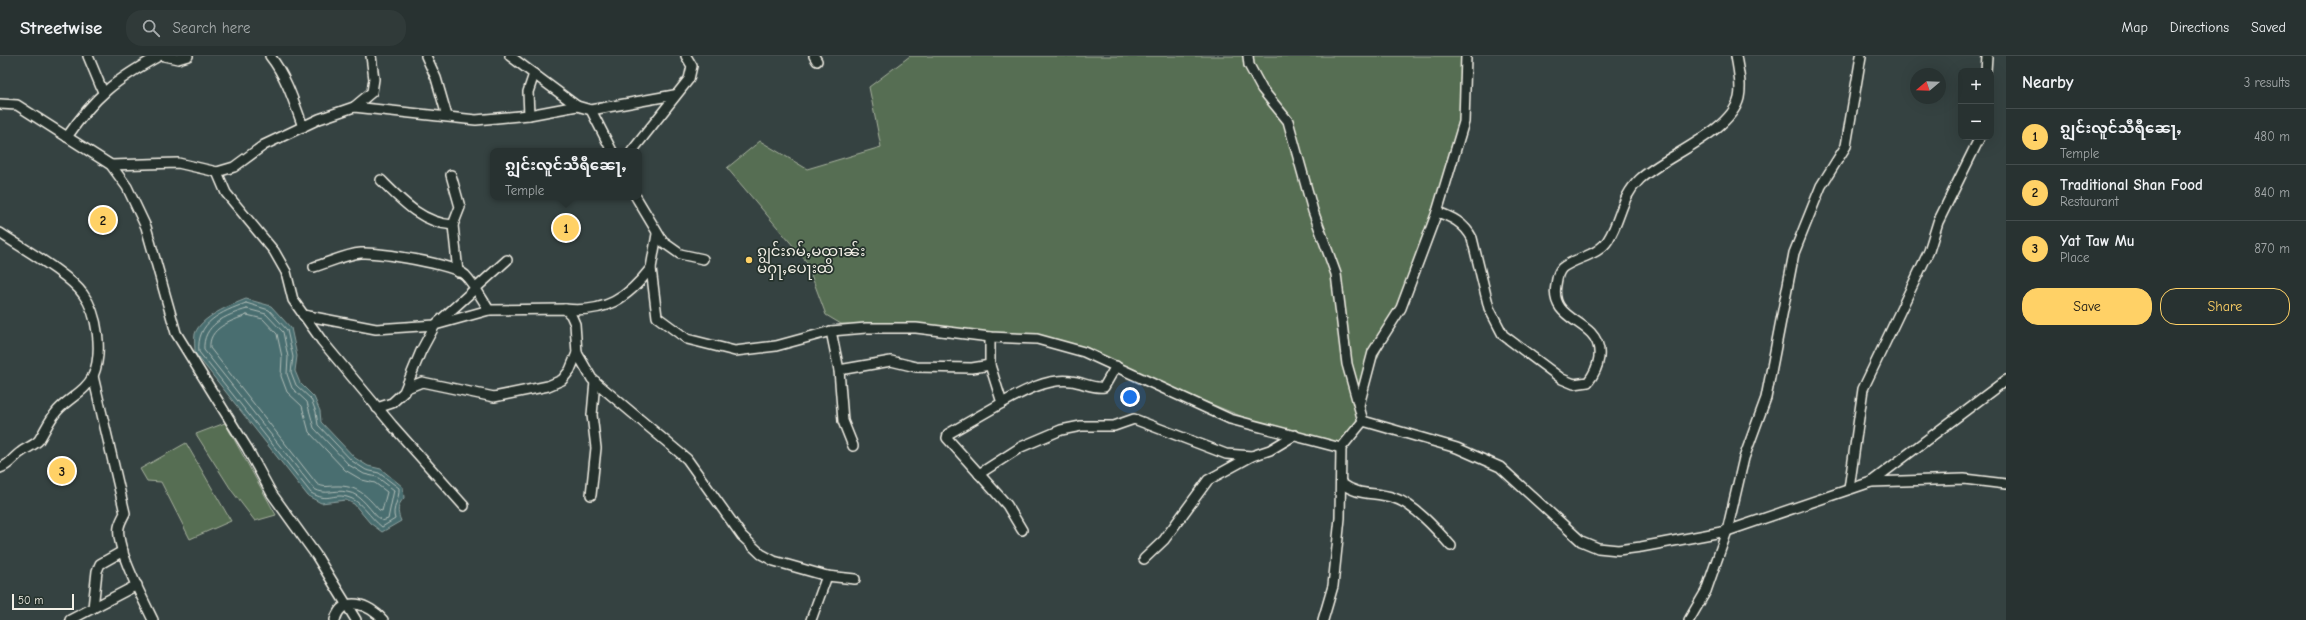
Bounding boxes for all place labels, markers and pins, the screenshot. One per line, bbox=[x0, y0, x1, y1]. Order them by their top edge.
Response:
pin: 2 bbox=[90, 205, 116, 235]
pin: 1 bbox=[553, 213, 579, 243]
place label: ၵျွင်းၵမ်ႇမထၢၼ်း မႁႃႇပေႃးထိ bbox=[757, 241, 865, 280]
marker: ၵျွင်းၵမ်ႇမထၢၼ်း မႁႃႇပေႃးထိ bbox=[744, 255, 754, 265]
pin: 3 bbox=[49, 456, 75, 486]

